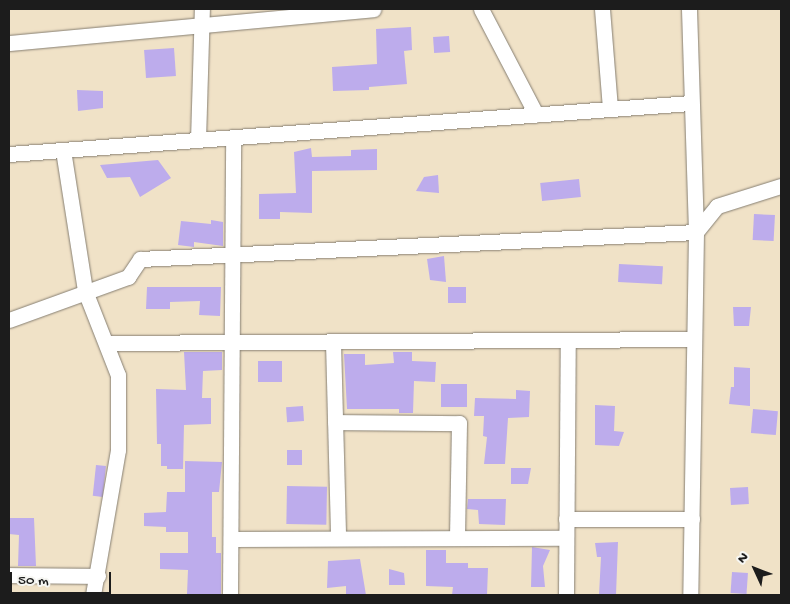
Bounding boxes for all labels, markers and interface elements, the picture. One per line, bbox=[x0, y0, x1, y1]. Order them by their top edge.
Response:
north arrow bbox=[730, 544, 780, 594]
text: N bbox=[734, 549, 753, 568]
scale bar bbox=[12, 562, 114, 594]
text: 50 m bbox=[18, 572, 49, 590]

